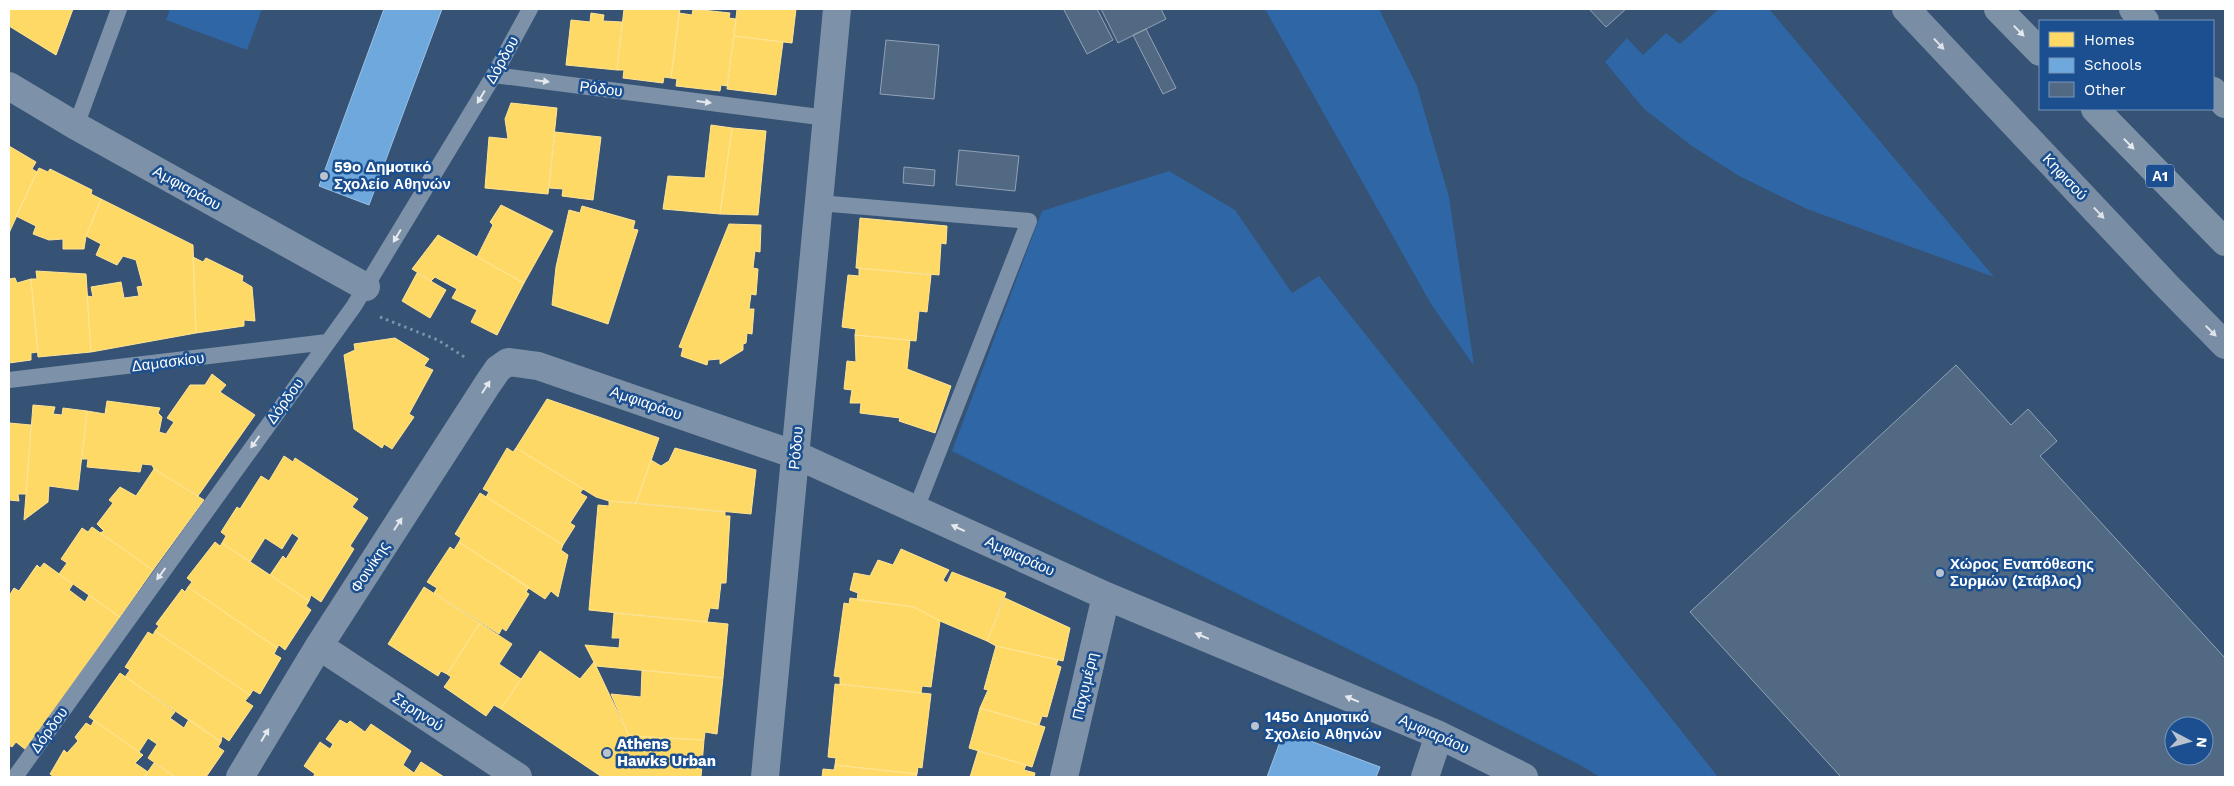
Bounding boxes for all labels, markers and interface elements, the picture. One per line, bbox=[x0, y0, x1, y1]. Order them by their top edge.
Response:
legend bbox=[2039, 20, 2214, 110]
one-way arrow bbox=[2013, 24, 2025, 36]
text: Homes bbox=[2084, 31, 2135, 49]
street label: Δόρδου bbox=[482, 33, 522, 87]
one-way arrow bbox=[1933, 38, 1945, 50]
text: Schools bbox=[2084, 56, 2142, 74]
street label: Ρόδου bbox=[578, 77, 624, 101]
one-way arrow bbox=[535, 78, 551, 86]
text: Other bbox=[2084, 81, 2126, 99]
one-way arrow bbox=[476, 91, 485, 104]
one-way arrow bbox=[696, 98, 712, 106]
one-way arrow bbox=[2123, 137, 2135, 149]
street label: Κηφισού bbox=[2039, 150, 2091, 204]
place label: 59ο Δημοτικό Σχολείο Αθηνών bbox=[334, 158, 451, 193]
street label: Αμφιαράου bbox=[150, 162, 224, 214]
road number: Α1 bbox=[2146, 165, 2174, 188]
marker: 59ο Δημοτικό Σχολείο Αθηνών bbox=[318, 170, 330, 182]
one-way arrow bbox=[2093, 207, 2105, 219]
one-way arrow bbox=[392, 230, 401, 243]
one-way arrow bbox=[2205, 324, 2217, 336]
street label: Δαμασκίου bbox=[131, 349, 205, 375]
street label: Δόρδου bbox=[262, 375, 308, 427]
one-way arrow bbox=[481, 380, 491, 394]
street label: Αμφιαράου bbox=[608, 382, 684, 424]
street label: Ρόδου bbox=[785, 426, 807, 470]
one-way arrow bbox=[250, 435, 261, 448]
one-way arrow bbox=[393, 517, 403, 530]
one-way arrow bbox=[951, 523, 965, 531]
street label: Αμφιαράου bbox=[982, 532, 1058, 580]
street label: Φοινίκης bbox=[347, 538, 393, 596]
place label: Χώρος Εναπόθεσης Συρμών (Στάβλος) bbox=[1950, 555, 2094, 590]
one-way arrow bbox=[156, 567, 166, 581]
marker: Χώρος Εναπόθεσης Συρμών (Στάβλος) bbox=[1934, 567, 1946, 579]
one-way arrow bbox=[1194, 632, 1209, 640]
street label: Παχυμέρη bbox=[1069, 651, 1101, 721]
street label: Σερηνού bbox=[389, 689, 447, 735]
one-way arrow bbox=[1345, 694, 1359, 702]
street label: Δόρδου bbox=[26, 704, 72, 756]
place label: 145ο Δημοτικό Σχολείο Αθηνών bbox=[1265, 708, 1382, 743]
street label: Αμφιαράου bbox=[1396, 711, 1472, 757]
north arrow bbox=[2164, 716, 2214, 766]
marker: 145ο Δημοτικό Σχολείο Αθηνών bbox=[1249, 720, 1261, 732]
one-way arrow bbox=[261, 729, 270, 742]
place label: Athens Hawks Urban bbox=[617, 735, 716, 770]
text: N bbox=[2193, 736, 2210, 748]
marker: Athens Hawks Urban bbox=[601, 747, 613, 759]

